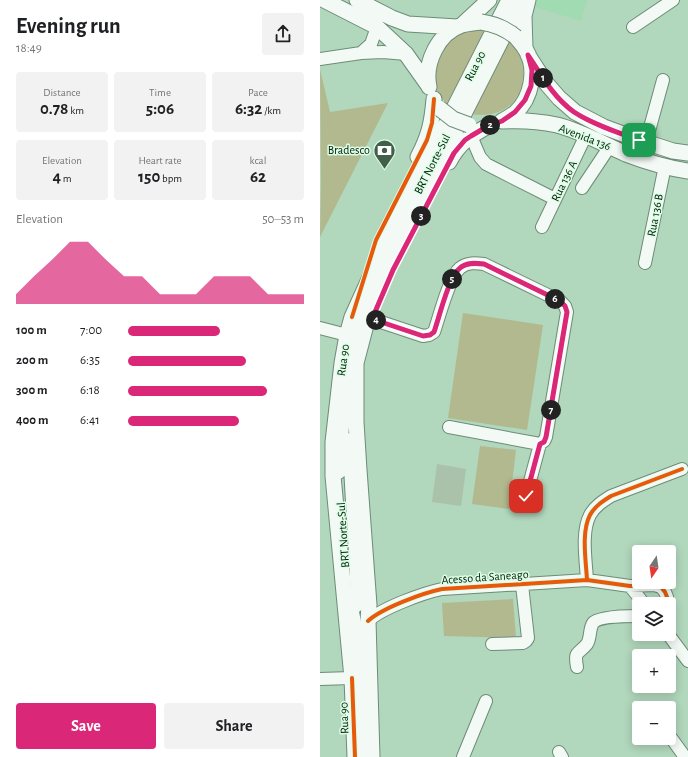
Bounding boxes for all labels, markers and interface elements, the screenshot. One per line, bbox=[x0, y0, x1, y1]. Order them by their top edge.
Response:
button: share bbox=[262, 13, 304, 55]
text: Evening run bbox=[16, 15, 121, 37]
text: 18:49 bbox=[16, 42, 42, 55]
street label: Rua 90 bbox=[462, 49, 488, 83]
pin: 1 bbox=[533, 68, 553, 88]
text: 1 bbox=[541, 72, 545, 83]
text: Distance bbox=[43, 87, 81, 98]
text: Time bbox=[149, 87, 171, 98]
text: Pace bbox=[248, 87, 268, 98]
text: 0.78 bbox=[40, 100, 68, 117]
text: 5:06 bbox=[146, 100, 174, 117]
text: 6:32 bbox=[235, 100, 262, 117]
text: km bbox=[68, 105, 84, 116]
text: /km bbox=[262, 105, 281, 116]
pin: 2 bbox=[480, 115, 500, 135]
text: 2 bbox=[487, 119, 493, 130]
street label: Avenida 136 bbox=[557, 122, 613, 153]
pin bbox=[622, 123, 656, 157]
icon: arrive bbox=[628, 129, 650, 151]
street label: BRT Norte-Sul bbox=[412, 132, 452, 196]
bank icon: Bradesco bbox=[372, 137, 398, 170]
place label: Bradesco bbox=[328, 144, 370, 156]
text: Elevation bbox=[42, 155, 82, 166]
text: Heart rate bbox=[138, 155, 182, 166]
text: kcal bbox=[250, 155, 266, 166]
street label: Rua 136 A bbox=[549, 159, 579, 203]
text: 4 bbox=[52, 168, 61, 185]
text: 150 bbox=[138, 168, 160, 185]
text: 62 bbox=[250, 168, 266, 185]
text: m bbox=[61, 173, 72, 184]
text: bpm bbox=[160, 173, 182, 184]
street label: Rua 136 B bbox=[645, 193, 665, 237]
pin: 3 bbox=[411, 206, 431, 226]
text: 3 bbox=[419, 210, 423, 221]
text: Elevation bbox=[16, 213, 63, 226]
text: 50–53 m bbox=[262, 213, 304, 226]
pin: 5 bbox=[442, 269, 462, 289]
text: 5 bbox=[450, 273, 454, 284]
pin: 6 bbox=[545, 289, 565, 309]
text: 6 bbox=[552, 293, 558, 304]
pin: 4 bbox=[366, 310, 386, 330]
text: 4 bbox=[373, 314, 379, 325]
text: 100 m bbox=[16, 324, 47, 337]
text: 7:00 bbox=[80, 324, 102, 337]
street label: Rua 90 bbox=[335, 343, 351, 377]
text: 200 m bbox=[16, 354, 48, 367]
text: 6:35 bbox=[80, 354, 100, 367]
text: 300 m bbox=[16, 384, 48, 397]
text: 6:18 bbox=[80, 384, 100, 397]
pin: 7 bbox=[541, 400, 561, 420]
text: 7 bbox=[549, 404, 553, 415]
text: 400 m bbox=[16, 414, 49, 427]
text: 6:41 bbox=[80, 414, 100, 427]
pin bbox=[509, 479, 543, 513]
icon: check bbox=[515, 485, 537, 507]
street label: BRT Norte-Sul bbox=[335, 502, 351, 568]
north arrow bbox=[632, 545, 676, 589]
map controls bbox=[632, 545, 676, 745]
street label: Acesso da Saneago bbox=[441, 568, 529, 586]
button: layers bbox=[632, 597, 676, 641]
button: + bbox=[632, 649, 676, 693]
button: − bbox=[632, 701, 676, 745]
street label: Rua 90 bbox=[337, 702, 351, 734]
button: Save bbox=[16, 703, 156, 749]
button: Share bbox=[164, 703, 304, 749]

